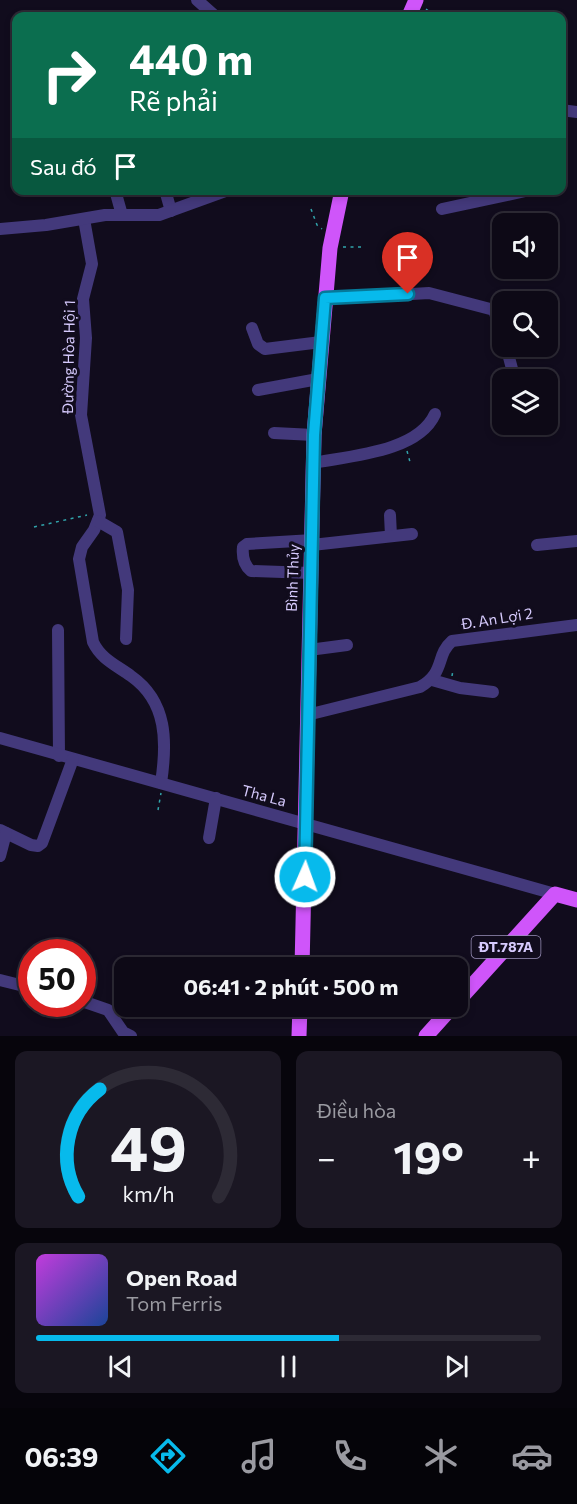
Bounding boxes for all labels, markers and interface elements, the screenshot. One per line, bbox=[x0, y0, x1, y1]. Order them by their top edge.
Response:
text: 440 m bbox=[129, 32, 253, 84]
icon: right bbox=[30, 36, 108, 114]
text: Rẽ phải bbox=[129, 84, 218, 117]
icon: arrive bbox=[109, 150, 142, 183]
text: Sau đó bbox=[30, 153, 97, 180]
map controls bbox=[492, 213, 558, 435]
button: sound bbox=[492, 213, 558, 279]
pin bbox=[382, 232, 433, 294]
icon: arrive bbox=[391, 241, 424, 274]
button: search bbox=[492, 291, 558, 357]
street label: Đường Hòa Hội 1 bbox=[58, 300, 78, 415]
button: layers bbox=[492, 369, 558, 435]
street label: Bình Thủy bbox=[282, 543, 302, 612]
street label: Đ. An Lợi 2 bbox=[459, 603, 534, 633]
street label: Tha La bbox=[240, 780, 289, 810]
position arrow bbox=[273, 845, 337, 909]
road number: ĐT.787A bbox=[472, 936, 540, 958]
speed limit sign: 50 bbox=[18, 939, 96, 1017]
text: 06:41 · 2 phút · 500 m bbox=[183, 973, 399, 1000]
text: Điều hòa bbox=[317, 1098, 396, 1122]
text: 49 bbox=[110, 1108, 186, 1184]
text: 19° bbox=[393, 1128, 464, 1183]
text: − bbox=[317, 1136, 336, 1177]
text: + bbox=[522, 1136, 541, 1177]
text: km/h bbox=[122, 1180, 174, 1206]
text: Open Road bbox=[126, 1264, 237, 1291]
text: Tom Ferris bbox=[126, 1291, 222, 1315]
icon: previous bbox=[104, 1350, 137, 1383]
icon: pause bbox=[272, 1350, 305, 1383]
icon: next bbox=[440, 1350, 473, 1383]
icon: directions bbox=[147, 1435, 189, 1477]
icon: music bbox=[238, 1435, 280, 1477]
icon: phone bbox=[329, 1435, 371, 1477]
icon: climate bbox=[420, 1435, 462, 1477]
icon: car bbox=[511, 1435, 553, 1477]
text: 06:39 bbox=[24, 1440, 99, 1473]

